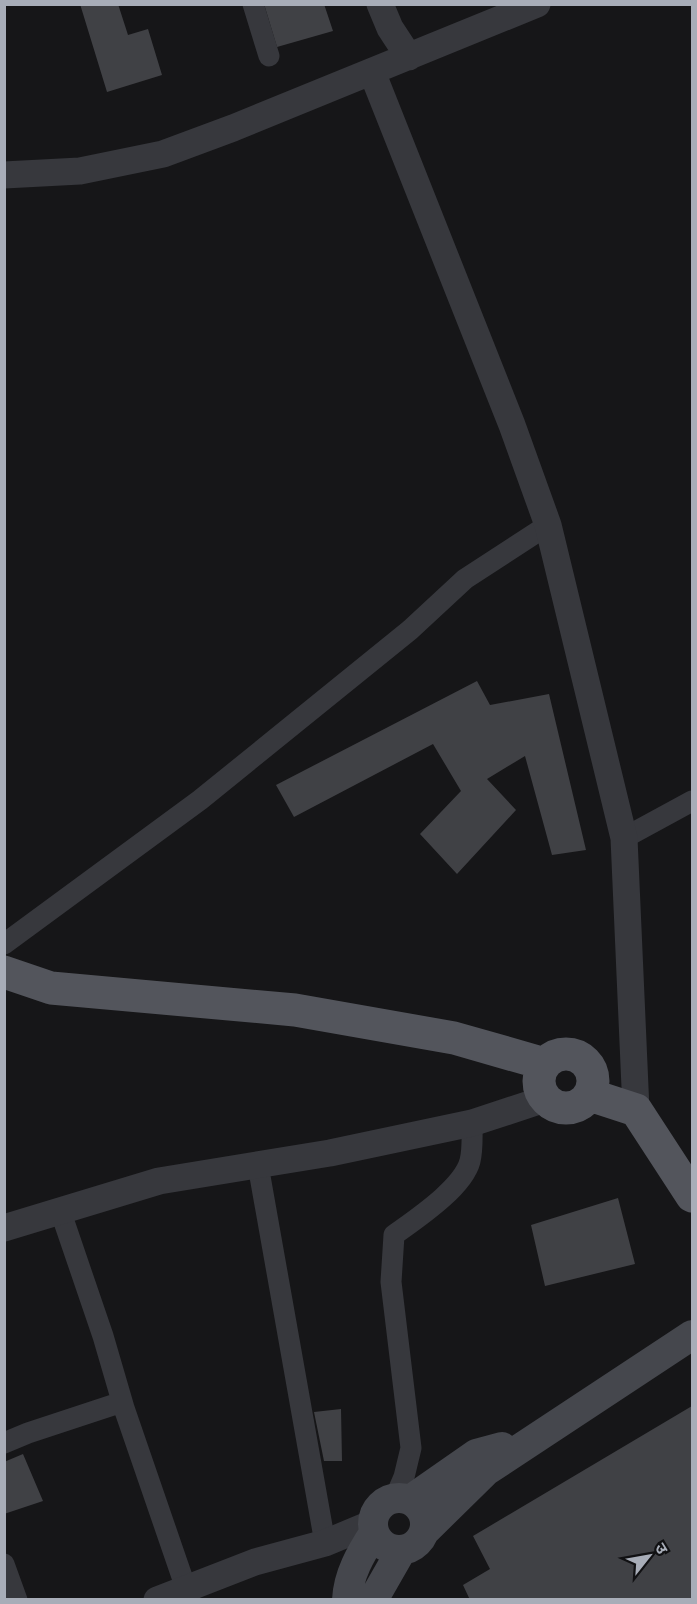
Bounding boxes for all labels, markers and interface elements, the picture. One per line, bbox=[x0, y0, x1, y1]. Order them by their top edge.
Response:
north arrow bbox=[619, 1526, 679, 1586]
text: उ bbox=[651, 1540, 672, 1558]

